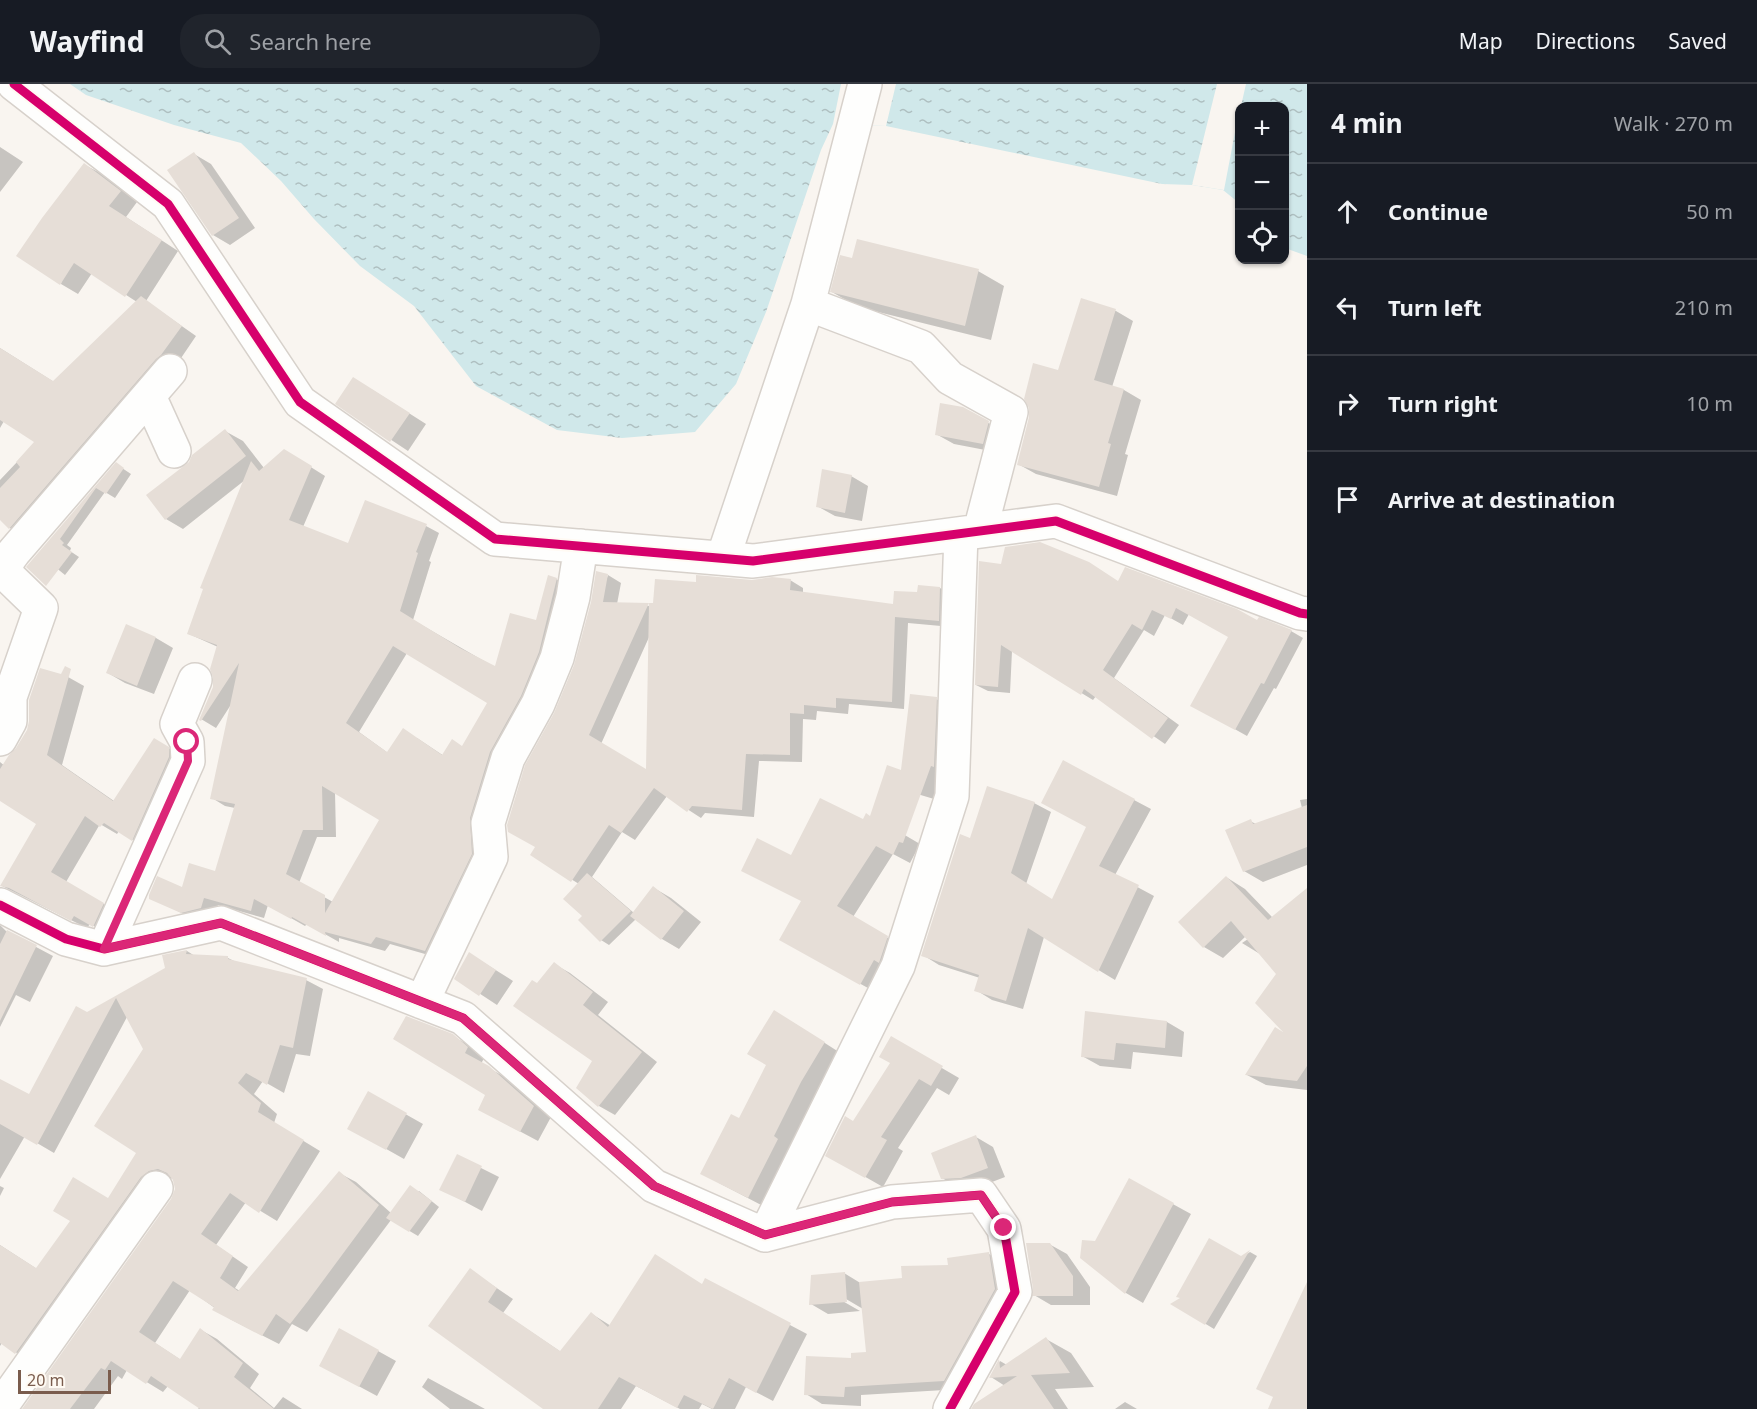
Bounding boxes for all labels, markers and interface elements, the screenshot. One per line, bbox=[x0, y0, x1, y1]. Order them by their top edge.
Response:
search box bbox=[180, 14, 600, 68]
text: Wayfind bbox=[30, 22, 144, 60]
icon: search bbox=[201, 25, 234, 58]
text: Search here bbox=[249, 26, 372, 56]
text: Map bbox=[1459, 27, 1503, 55]
text: Directions bbox=[1536, 27, 1635, 55]
text: Saved bbox=[1668, 27, 1727, 55]
map controls bbox=[1235, 102, 1289, 264]
button: + bbox=[1235, 102, 1289, 156]
text: 4 min bbox=[1331, 105, 1403, 141]
text: Walk · 270 m bbox=[1614, 110, 1733, 137]
button: − bbox=[1235, 156, 1289, 210]
icon: ahead bbox=[1331, 195, 1364, 228]
text: Continue bbox=[1388, 196, 1488, 226]
text: 50 m bbox=[1686, 198, 1733, 225]
button: locate bbox=[1235, 210, 1289, 264]
icon: left bbox=[1331, 291, 1364, 324]
text: Turn left bbox=[1388, 292, 1482, 322]
text: 210 m bbox=[1675, 294, 1733, 321]
icon: right bbox=[1331, 387, 1364, 420]
text: Turn right bbox=[1388, 388, 1498, 418]
text: 10 m bbox=[1686, 390, 1733, 417]
icon: arrive bbox=[1331, 483, 1364, 516]
text: Arrive at destination bbox=[1388, 484, 1615, 514]
route start bbox=[173, 728, 199, 754]
route end bbox=[990, 1214, 1016, 1240]
scale bar bbox=[18, 1367, 111, 1394]
text: 20 m bbox=[27, 1369, 64, 1391]

